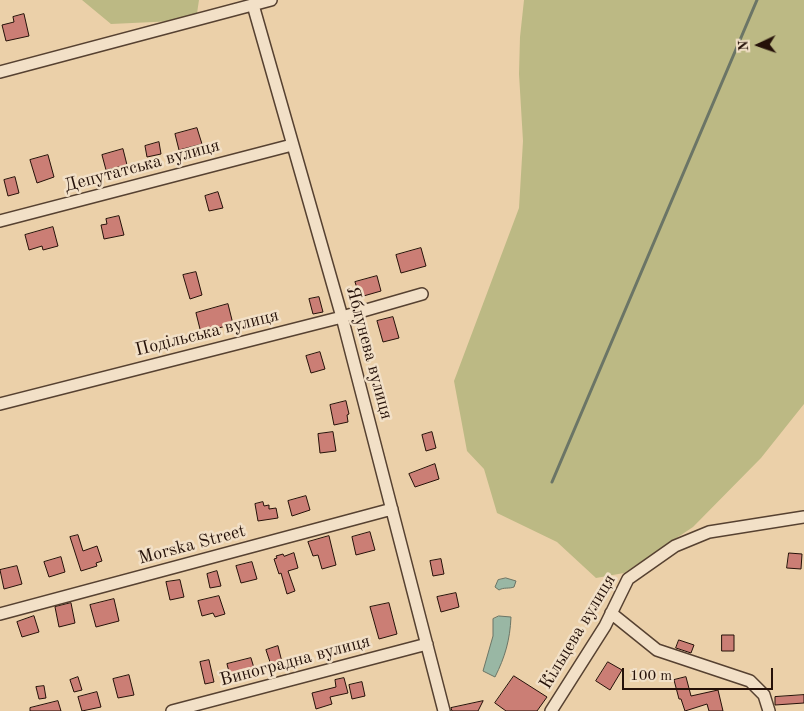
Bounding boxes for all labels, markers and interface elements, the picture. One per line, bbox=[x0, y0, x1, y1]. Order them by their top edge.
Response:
north arrow bbox=[734, 20, 784, 70]
text: N bbox=[737, 40, 751, 52]
street label: Депутатська вулиця bbox=[62, 135, 222, 197]
street label: Яблунева вулиця bbox=[341, 284, 397, 422]
street label: Подільська вулиця bbox=[133, 305, 281, 361]
street label: Morska Street bbox=[136, 520, 248, 570]
street label: Кільцева вулиця bbox=[535, 571, 621, 693]
street label: Виноградна вулиця bbox=[217, 631, 373, 691]
scale bar bbox=[624, 658, 775, 690]
text: 100 m bbox=[630, 669, 672, 684]

